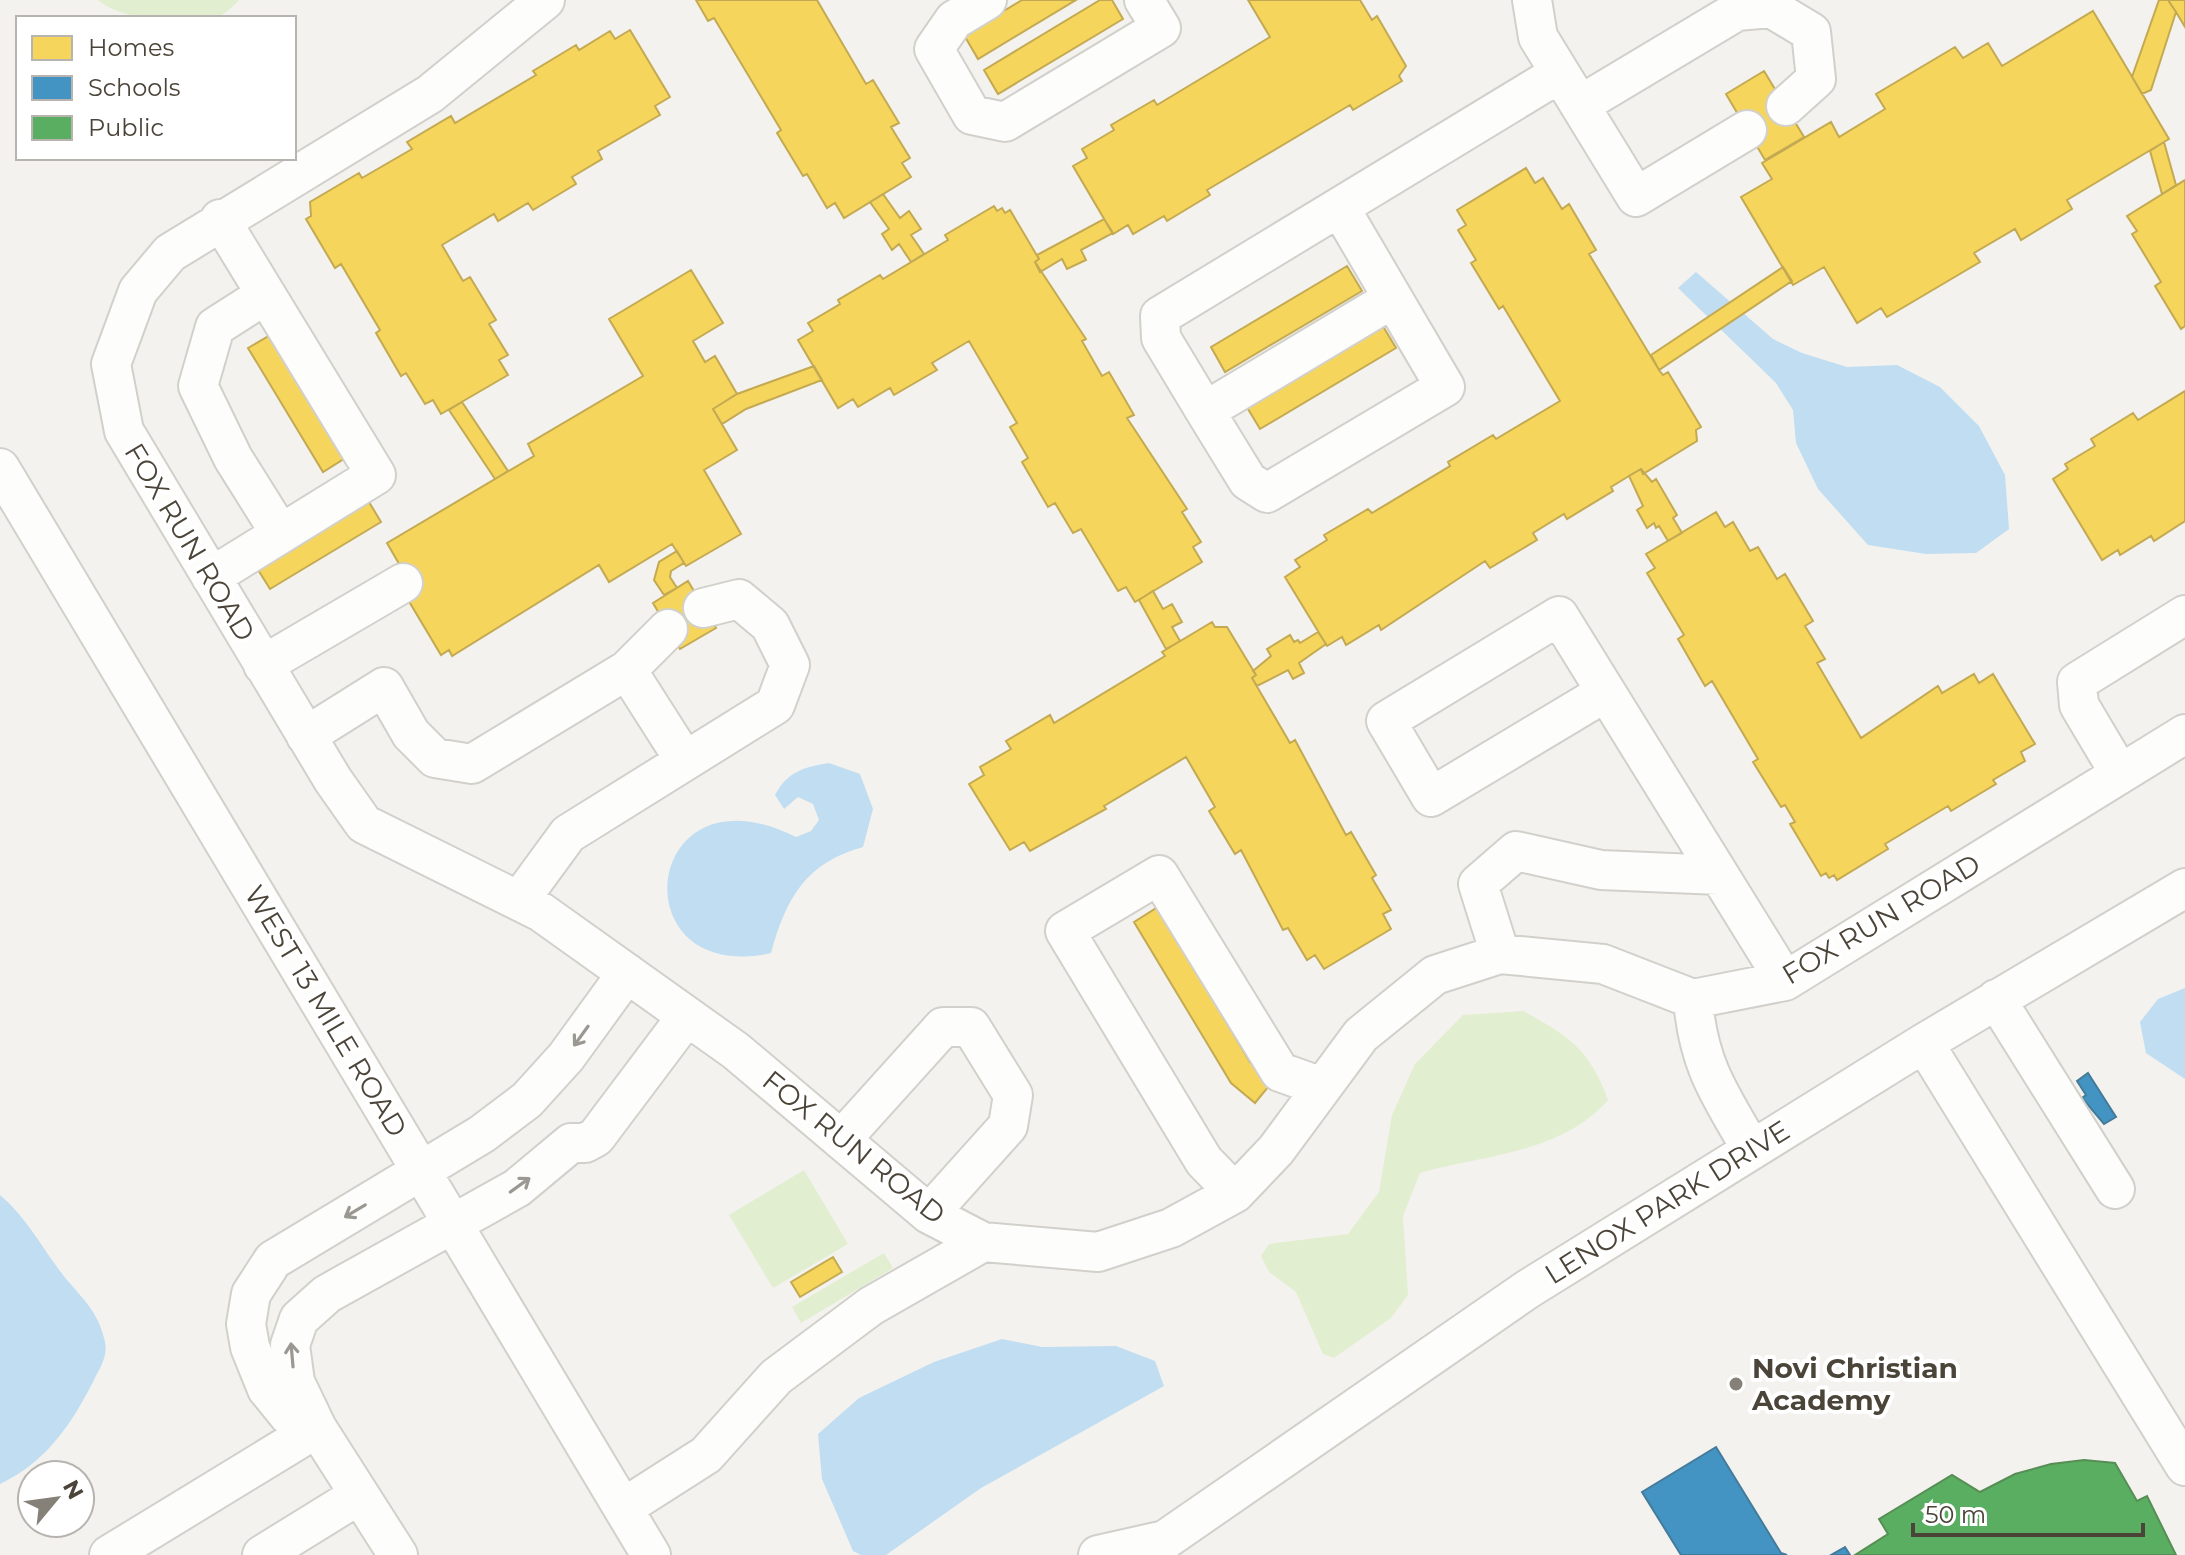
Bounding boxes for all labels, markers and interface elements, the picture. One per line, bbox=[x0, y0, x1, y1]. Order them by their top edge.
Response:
legend bbox=[16, 16, 296, 160]
text: Homes bbox=[88, 33, 174, 62]
text: Schools bbox=[88, 73, 181, 102]
text: Public bbox=[88, 113, 164, 142]
street label: FOX RUN ROAD bbox=[117, 437, 263, 647]
street label: FOX RUN ROAD bbox=[1776, 846, 1986, 992]
street label: WEST 13 MILE ROAD bbox=[237, 879, 415, 1143]
one-way arrow bbox=[573, 1024, 589, 1046]
street label: FOX RUN ROAD bbox=[756, 1063, 952, 1231]
street label: LENOX PARK DRIVE bbox=[1538, 1113, 1796, 1291]
one-way arrow bbox=[509, 1177, 530, 1194]
one-way arrow bbox=[344, 1203, 367, 1219]
one-way arrow bbox=[284, 1343, 299, 1369]
place label: Novi Christian Academy bbox=[1751, 1351, 1958, 1417]
marker: Novi Christian Academy bbox=[1727, 1375, 1745, 1393]
north arrow bbox=[16, 1459, 96, 1539]
text: N bbox=[57, 1475, 89, 1504]
scale bar bbox=[1913, 1487, 2143, 1537]
text: 50 m bbox=[1925, 1500, 1986, 1529]

